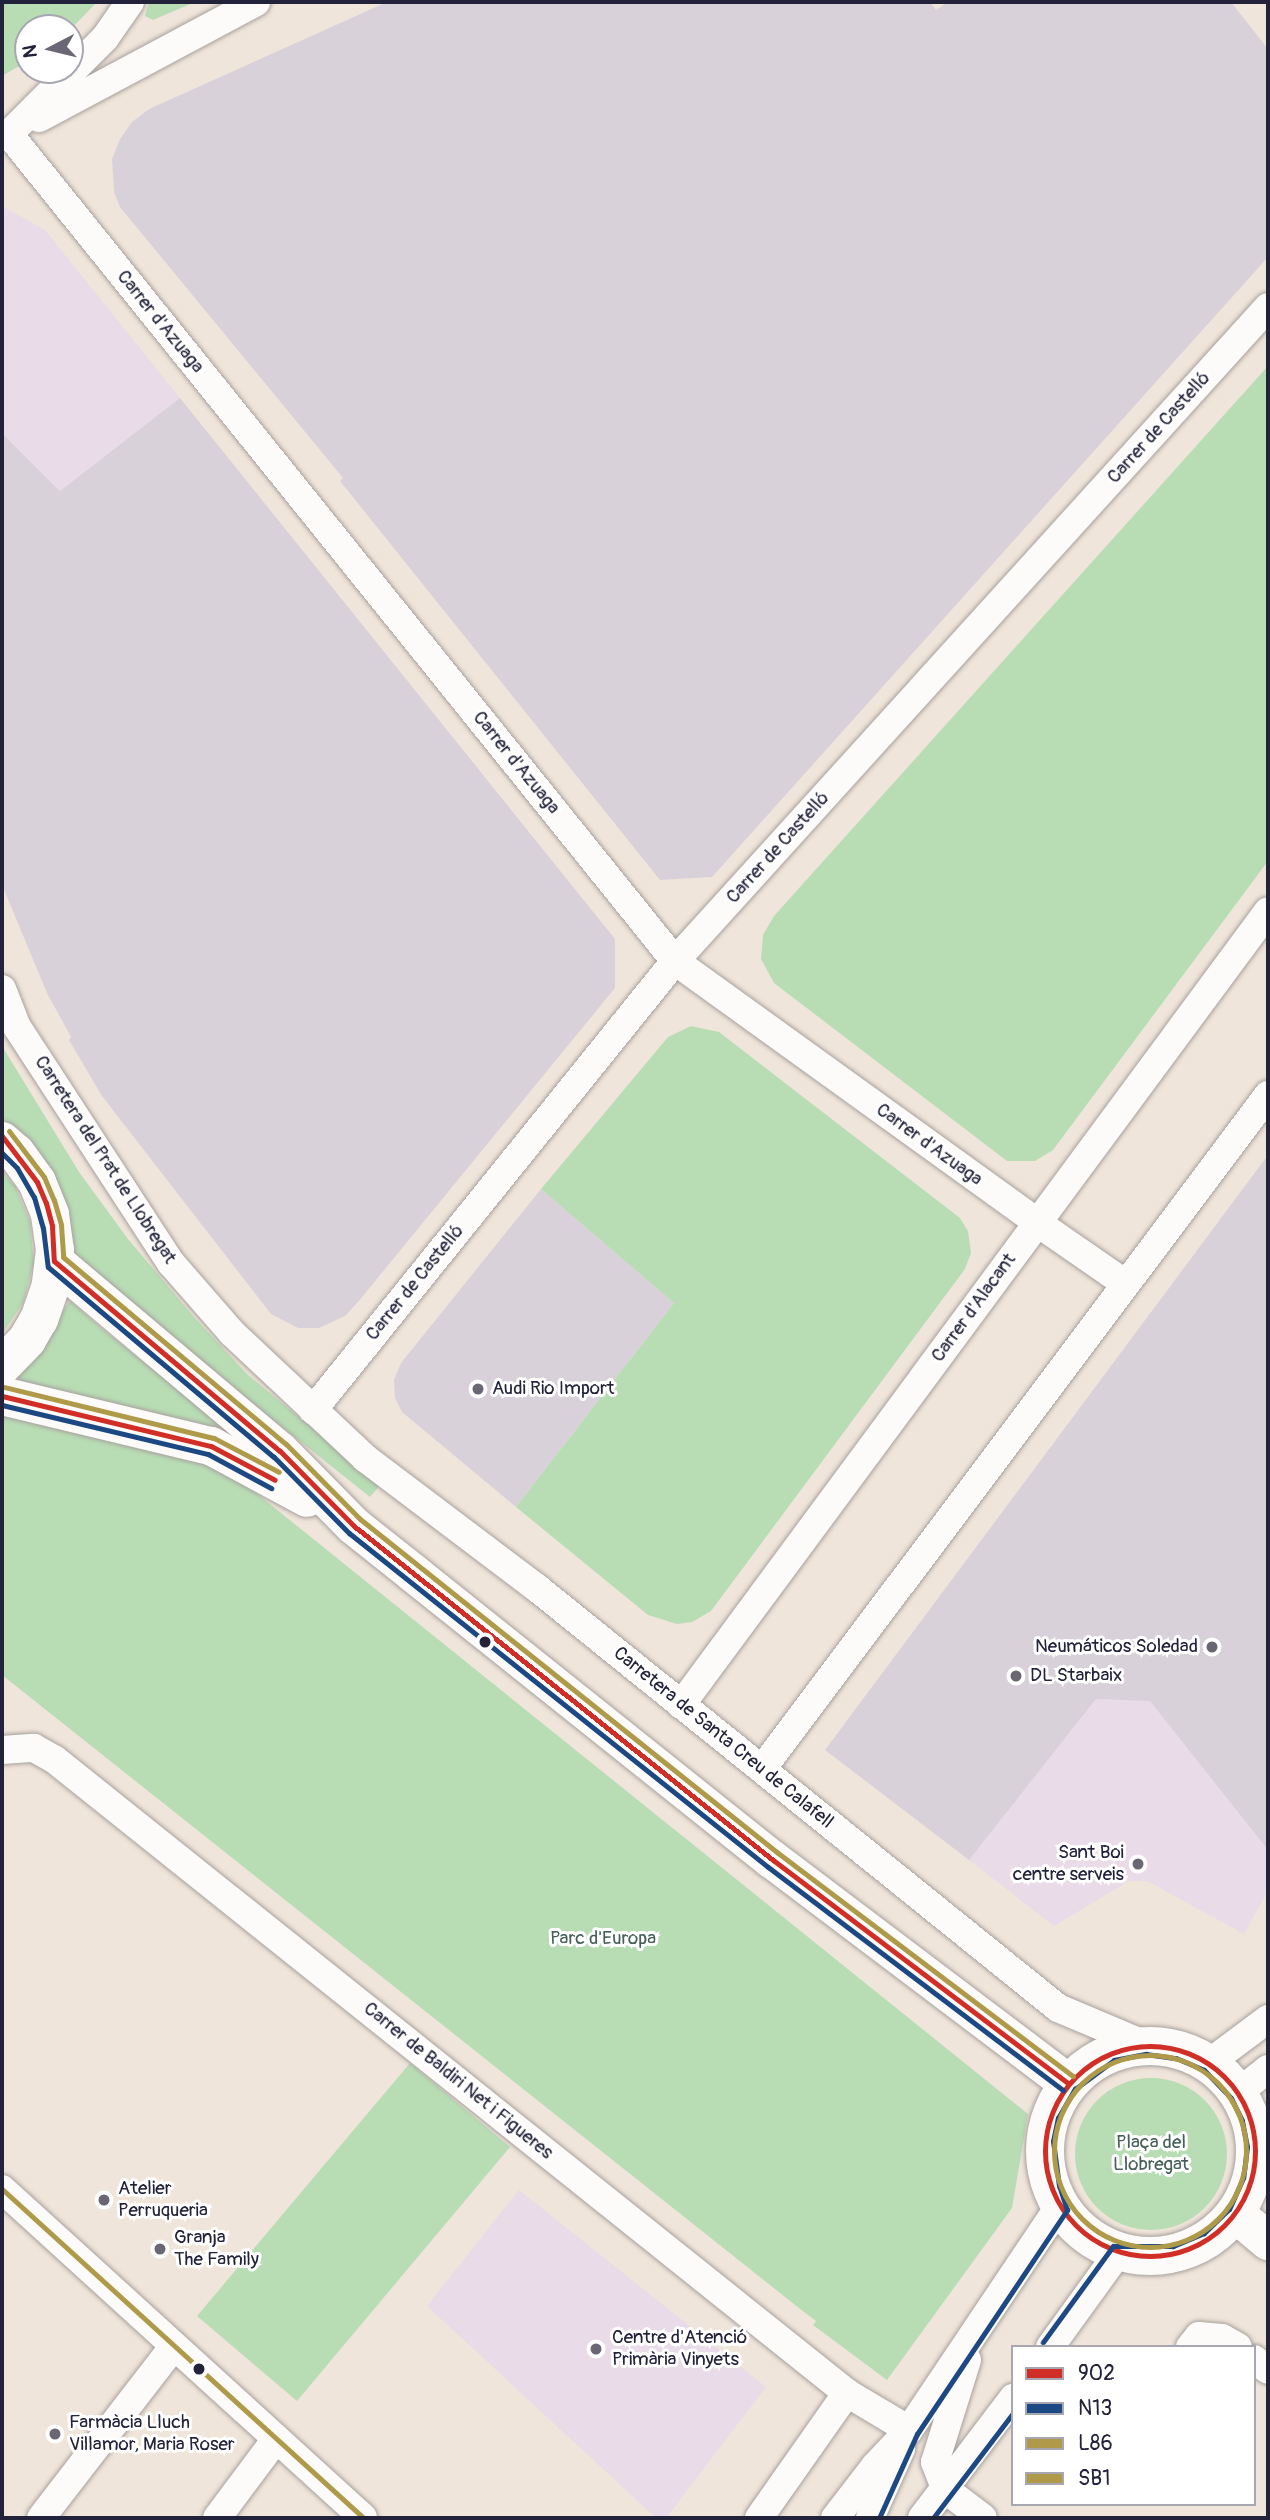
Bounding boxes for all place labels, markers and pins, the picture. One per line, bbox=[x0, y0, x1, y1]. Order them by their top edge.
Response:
place label: Audi Rio Import bbox=[492, 1378, 614, 1400]
marker: Audi Rio Import bbox=[470, 1381, 486, 1397]
unlabelled marker bbox=[478, 1635, 492, 1649]
place label: Neumáticos Soledad bbox=[1035, 1636, 1198, 1658]
marker: Neumáticos Soledad bbox=[1204, 1639, 1220, 1655]
place label: DL Starbaix bbox=[1030, 1665, 1122, 1687]
marker: DL Starbaix bbox=[1008, 1668, 1024, 1684]
place label: Sant Boi centre serveis bbox=[1013, 1842, 1124, 1886]
marker: Sant Boi centre serveis bbox=[1130, 1856, 1146, 1872]
place label: Atelier Perruqueria bbox=[118, 2178, 208, 2222]
marker: Atelier Perruqueria bbox=[96, 2192, 112, 2208]
place label: Granja The Family bbox=[174, 2227, 259, 2271]
marker: Granja The Family bbox=[152, 2241, 168, 2257]
place label: Centre d'Atenció Primària Vinyets bbox=[612, 2327, 747, 2371]
marker: Centre d'Atenció Primària Vinyets bbox=[586, 2339, 606, 2359]
unlabelled marker bbox=[192, 2362, 206, 2376]
place label: Farmàcia Lluch Villamor, Maria Roser bbox=[69, 2412, 235, 2456]
marker: Farmàcia Lluch Villamor, Maria Roser bbox=[47, 2426, 63, 2442]

